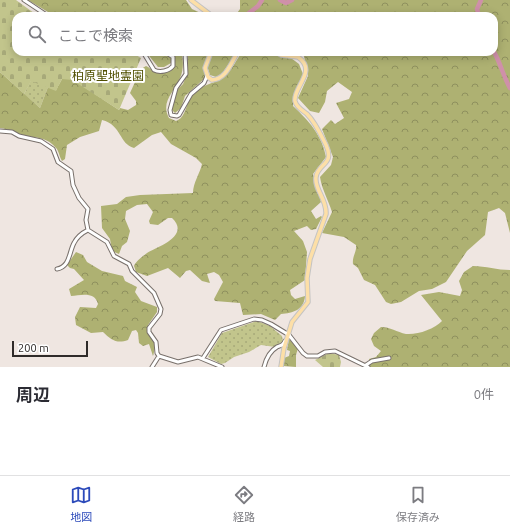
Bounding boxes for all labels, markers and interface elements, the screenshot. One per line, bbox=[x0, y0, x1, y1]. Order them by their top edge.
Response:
search box bbox=[12, 12, 498, 56]
icon: search bbox=[26, 23, 48, 45]
text: ここで検索 bbox=[58, 27, 133, 44]
park label: 柏原聖地霊園 bbox=[72, 69, 144, 82]
scale bar bbox=[12, 339, 88, 358]
text: 200 m bbox=[18, 342, 49, 354]
text: 周辺 bbox=[16, 385, 50, 404]
text: 0件 bbox=[474, 387, 494, 401]
tab: 地図 bbox=[70, 484, 92, 524]
tab: 経路 bbox=[233, 484, 255, 524]
tab: 保存済み bbox=[396, 484, 440, 524]

